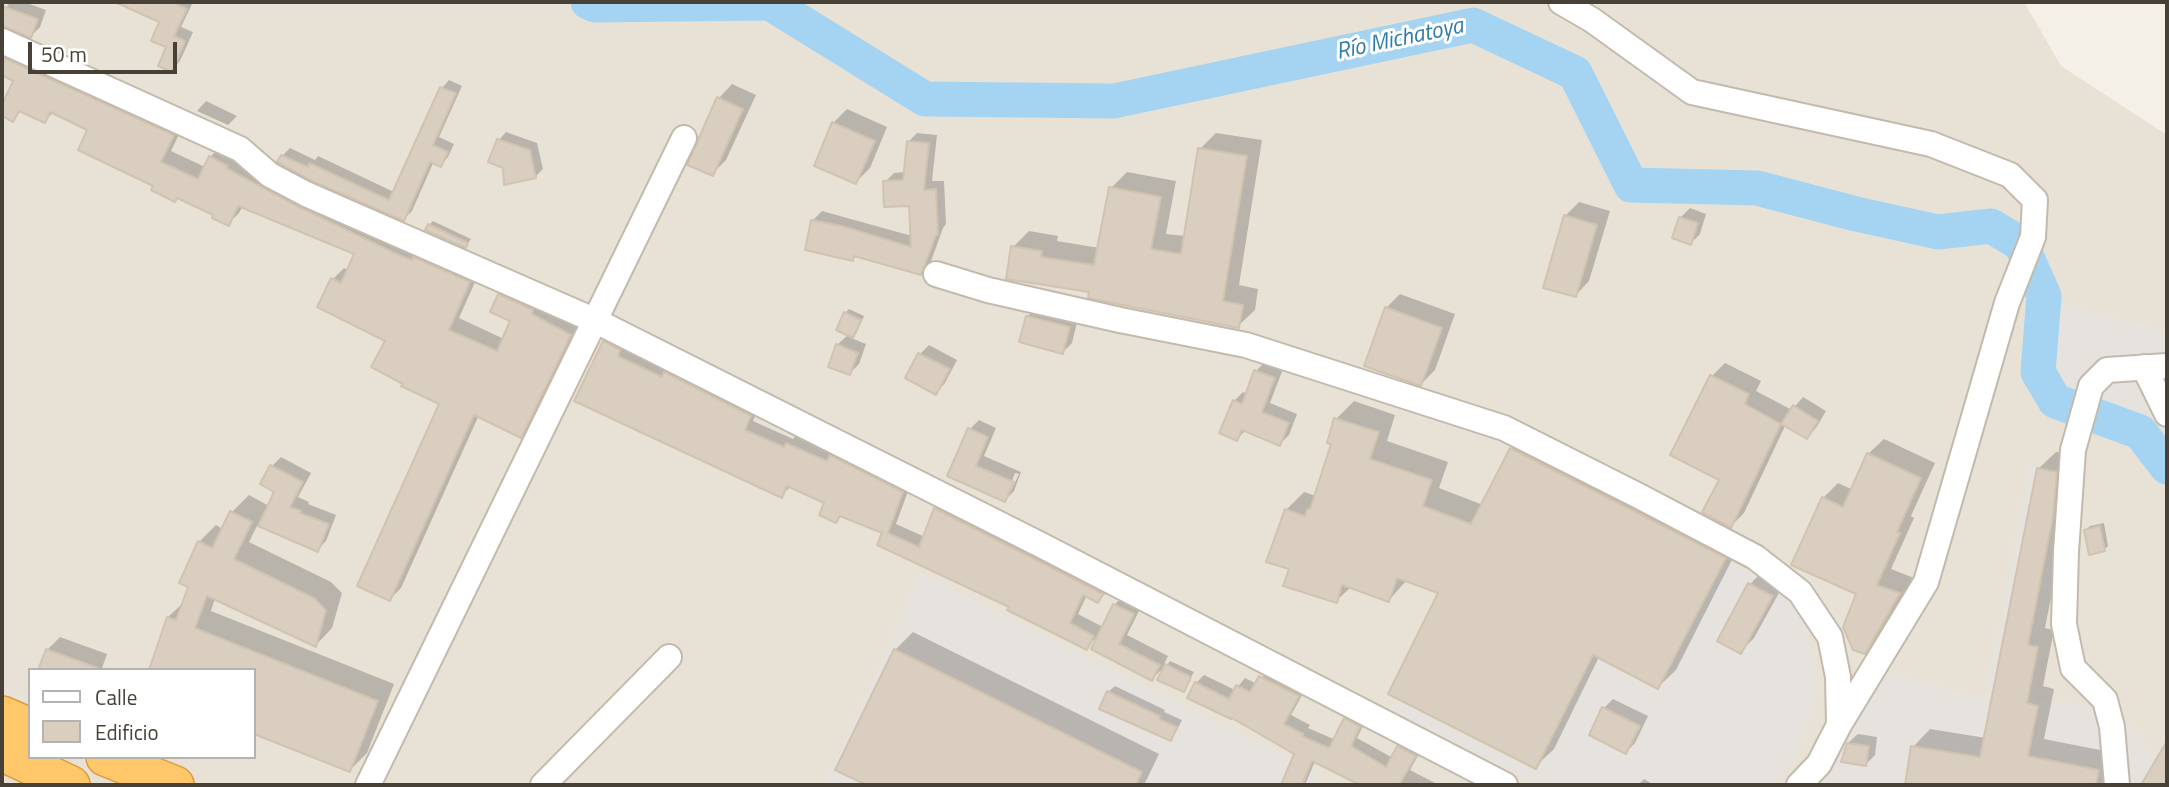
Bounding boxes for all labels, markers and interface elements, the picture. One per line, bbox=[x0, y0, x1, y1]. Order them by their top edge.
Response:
water label: Río Michatoya bbox=[1334, 13, 1466, 67]
scale bar bbox=[32, 28, 180, 72]
text: 50 m bbox=[41, 38, 87, 70]
legend bbox=[28, 668, 256, 759]
text: Calle bbox=[95, 681, 137, 713]
text: Edificio bbox=[95, 716, 159, 748]

